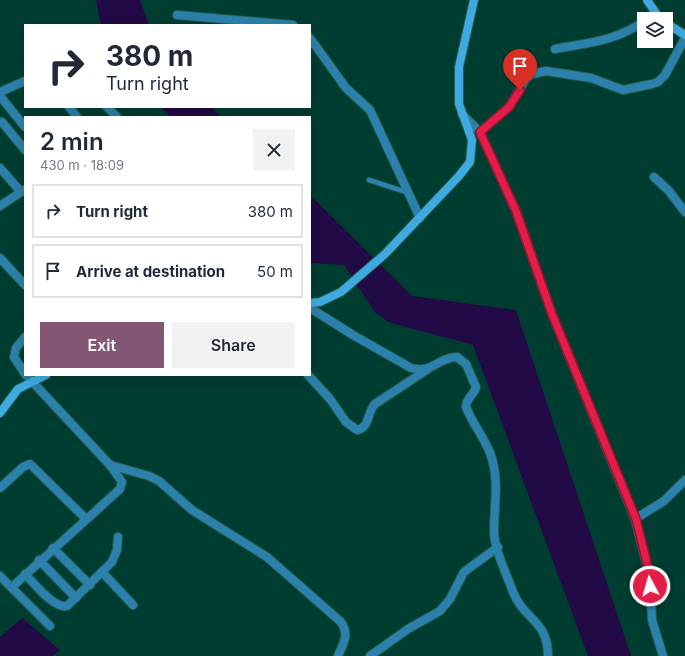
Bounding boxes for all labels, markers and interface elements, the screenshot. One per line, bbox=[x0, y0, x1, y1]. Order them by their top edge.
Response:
map controls bbox=[637, 12, 673, 48]
button: layers bbox=[637, 12, 673, 48]
text: 380 m bbox=[106, 39, 193, 73]
icon: right bbox=[40, 40, 92, 92]
pin bbox=[503, 49, 537, 90]
icon: arrive bbox=[509, 55, 531, 77]
text: Turn right bbox=[106, 73, 189, 94]
text: 2 min bbox=[40, 127, 104, 156]
button: close bbox=[253, 129, 295, 171]
text: 430 m · 18:09 bbox=[40, 157, 124, 173]
icon: right bbox=[42, 200, 64, 222]
text: Turn right bbox=[76, 202, 148, 221]
text: 380 m bbox=[248, 202, 293, 221]
icon: arrive bbox=[42, 260, 64, 282]
text: Arrive at destination bbox=[76, 262, 225, 281]
text: 50 m bbox=[257, 262, 293, 281]
button: Exit bbox=[40, 322, 164, 368]
button: Share bbox=[172, 322, 295, 368]
position arrow bbox=[629, 565, 671, 607]

